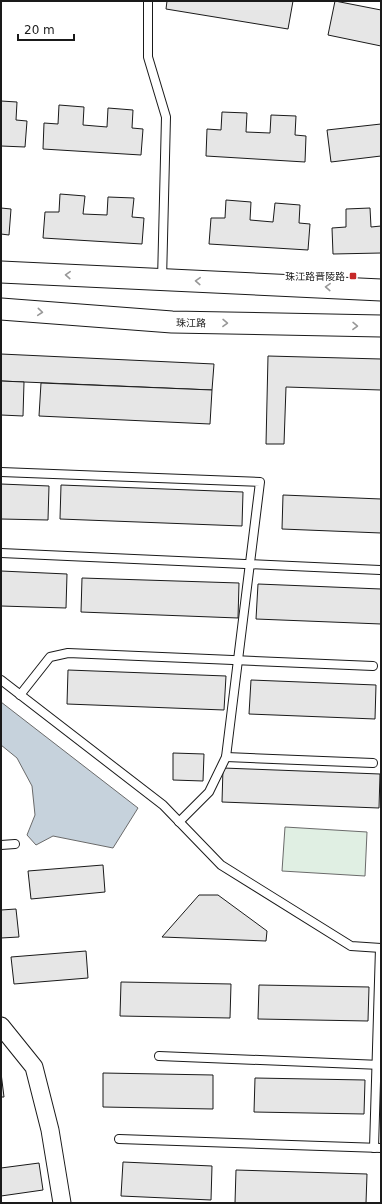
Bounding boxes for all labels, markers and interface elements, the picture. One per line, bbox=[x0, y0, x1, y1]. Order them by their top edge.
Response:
scale bar bbox=[18, 16, 74, 42]
text: 20 m bbox=[24, 23, 55, 37]
one-way arrow bbox=[65, 271, 71, 279]
place label: 珠江路晋陵路 bbox=[285, 271, 345, 282]
marker: 珠江路晋陵路 bbox=[348, 271, 358, 281]
one-way arrow bbox=[195, 277, 201, 286]
one-way arrow bbox=[325, 283, 331, 292]
one-way arrow bbox=[37, 307, 43, 316]
street label: 珠江路 bbox=[176, 317, 206, 329]
one-way arrow bbox=[222, 319, 228, 327]
one-way arrow bbox=[352, 322, 358, 330]

